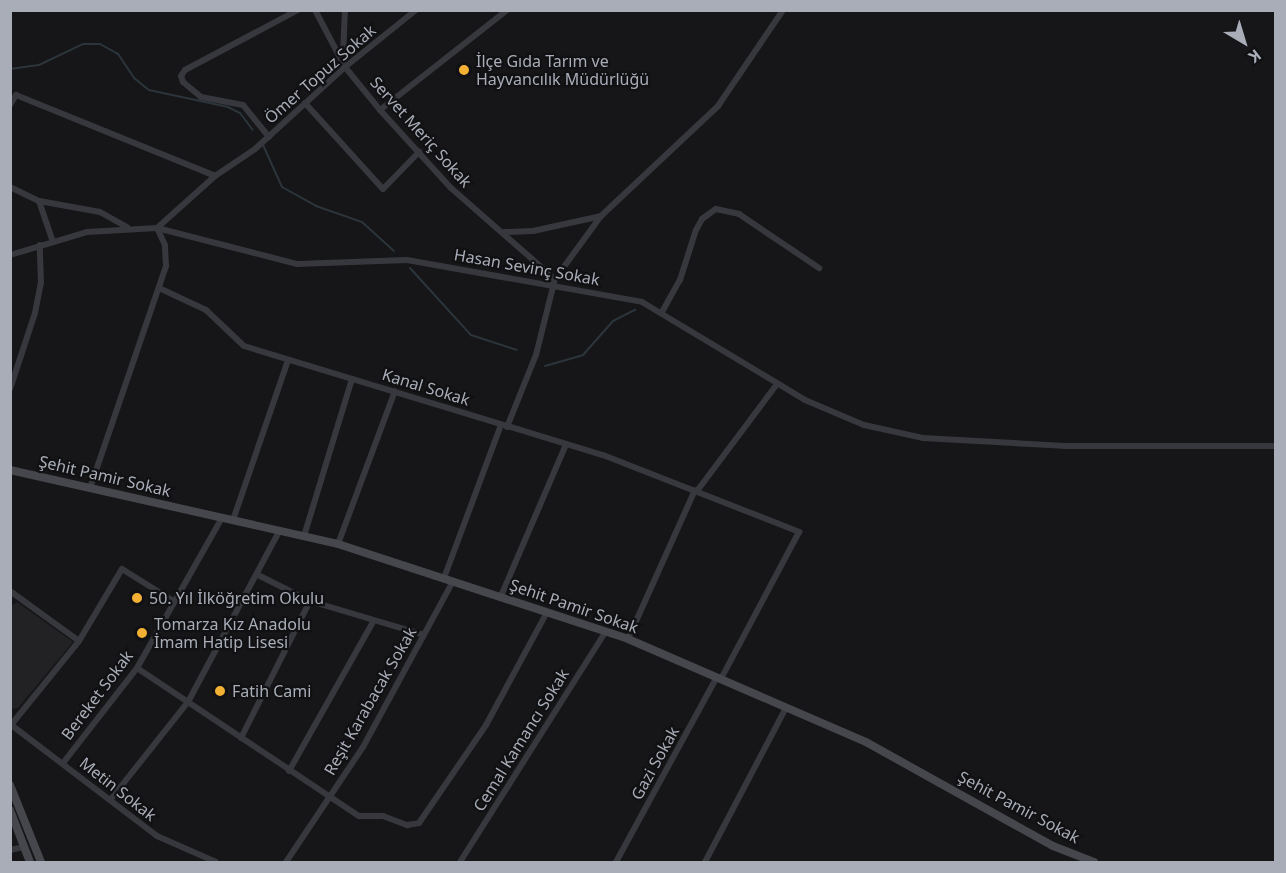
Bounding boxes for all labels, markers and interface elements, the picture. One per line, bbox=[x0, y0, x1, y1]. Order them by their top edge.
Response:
north arrow bbox=[1214, 12, 1274, 72]
street label: Ömer Topuz Sokak bbox=[261, 21, 379, 127]
text: K bbox=[1244, 44, 1266, 68]
place label: İlçe Gıda Tarım ve Hayvancılık Müdürlüğü bbox=[476, 51, 649, 89]
marker: İlçe Gıda Tarım ve Hayvancılık Müdürlüğü bbox=[457, 63, 471, 77]
street label: Servet Meriç Sokak bbox=[366, 73, 476, 191]
street label: Hasan Sevinç Sokak bbox=[453, 245, 601, 289]
street label: Kanal Sokak bbox=[380, 365, 472, 409]
street label: Şehit Pamir Sokak bbox=[37, 451, 173, 501]
street label: Şehit Pamir Sokak bbox=[507, 575, 641, 637]
place label: 50. Yıl İlköğretim Okulu bbox=[149, 588, 324, 608]
marker: 50. Yıl İlköğretim Okulu bbox=[130, 591, 144, 605]
place label: Tomarza Kız Anadolu İmam Hatip Lisesi bbox=[154, 614, 311, 652]
street label: Reşit Karabacak Sokak bbox=[320, 624, 420, 778]
marker: Tomarza Kız Anadolu İmam Hatip Lisesi bbox=[135, 626, 149, 640]
street label: Bereket Sokak bbox=[57, 647, 137, 743]
street label: Cemal Kamancı Sokak bbox=[469, 665, 573, 815]
place label: Fatih Cami bbox=[232, 681, 311, 701]
marker: Fatih Cami bbox=[213, 684, 227, 698]
street label: Gazi Sokak bbox=[627, 723, 683, 803]
street label: Metin Sokak bbox=[76, 753, 160, 825]
street label: Şehit Pamir Sokak bbox=[955, 767, 1083, 847]

